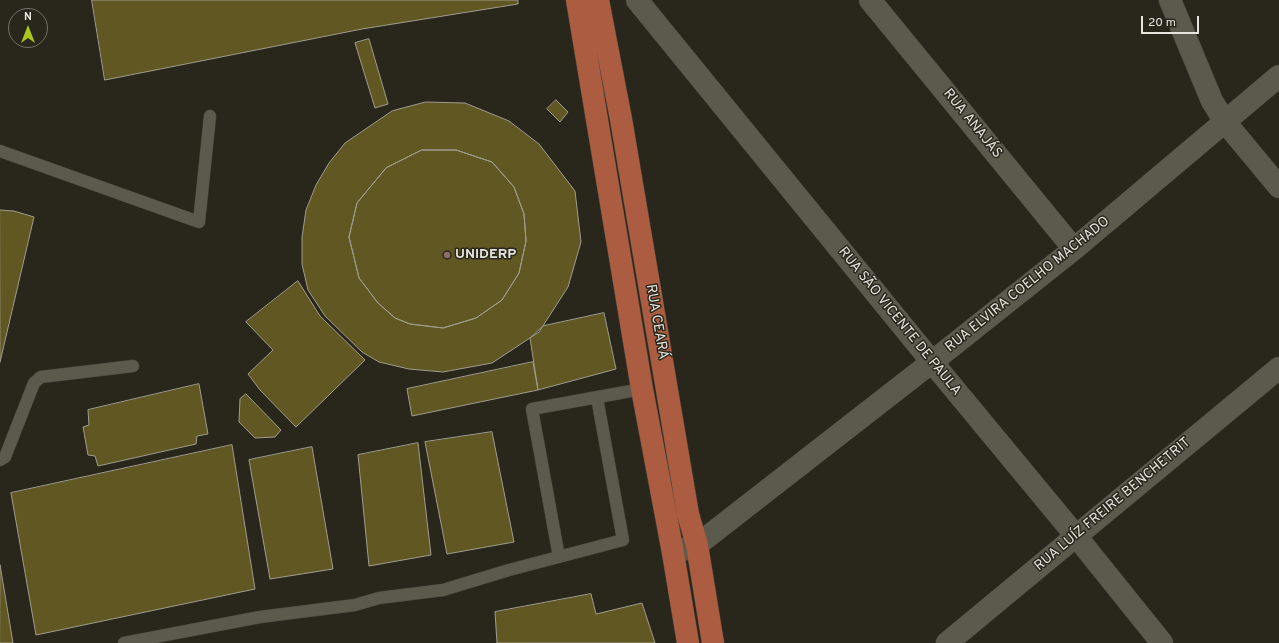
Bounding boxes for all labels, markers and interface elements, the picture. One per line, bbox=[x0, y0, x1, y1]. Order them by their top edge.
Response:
north arrow bbox=[8, 8, 48, 48]
scale bar bbox=[1143, 8, 1201, 34]
text: N bbox=[24, 10, 32, 24]
text: 20 m bbox=[1148, 15, 1176, 31]
street label: RUA ANAJÁS bbox=[939, 86, 1005, 162]
street label: RUA ELVIRA COELHO MACHADO bbox=[943, 214, 1113, 356]
street label: RUA SÃO VICENTE DE PAULA bbox=[834, 244, 964, 400]
place label: UNIDERP bbox=[455, 247, 516, 263]
marker: UNIDERP bbox=[442, 250, 452, 260]
street label: RUA CEARÁ bbox=[641, 283, 671, 361]
street label: RUA LUÍZ FREIRE BENCHETRIT bbox=[1032, 435, 1194, 575]

